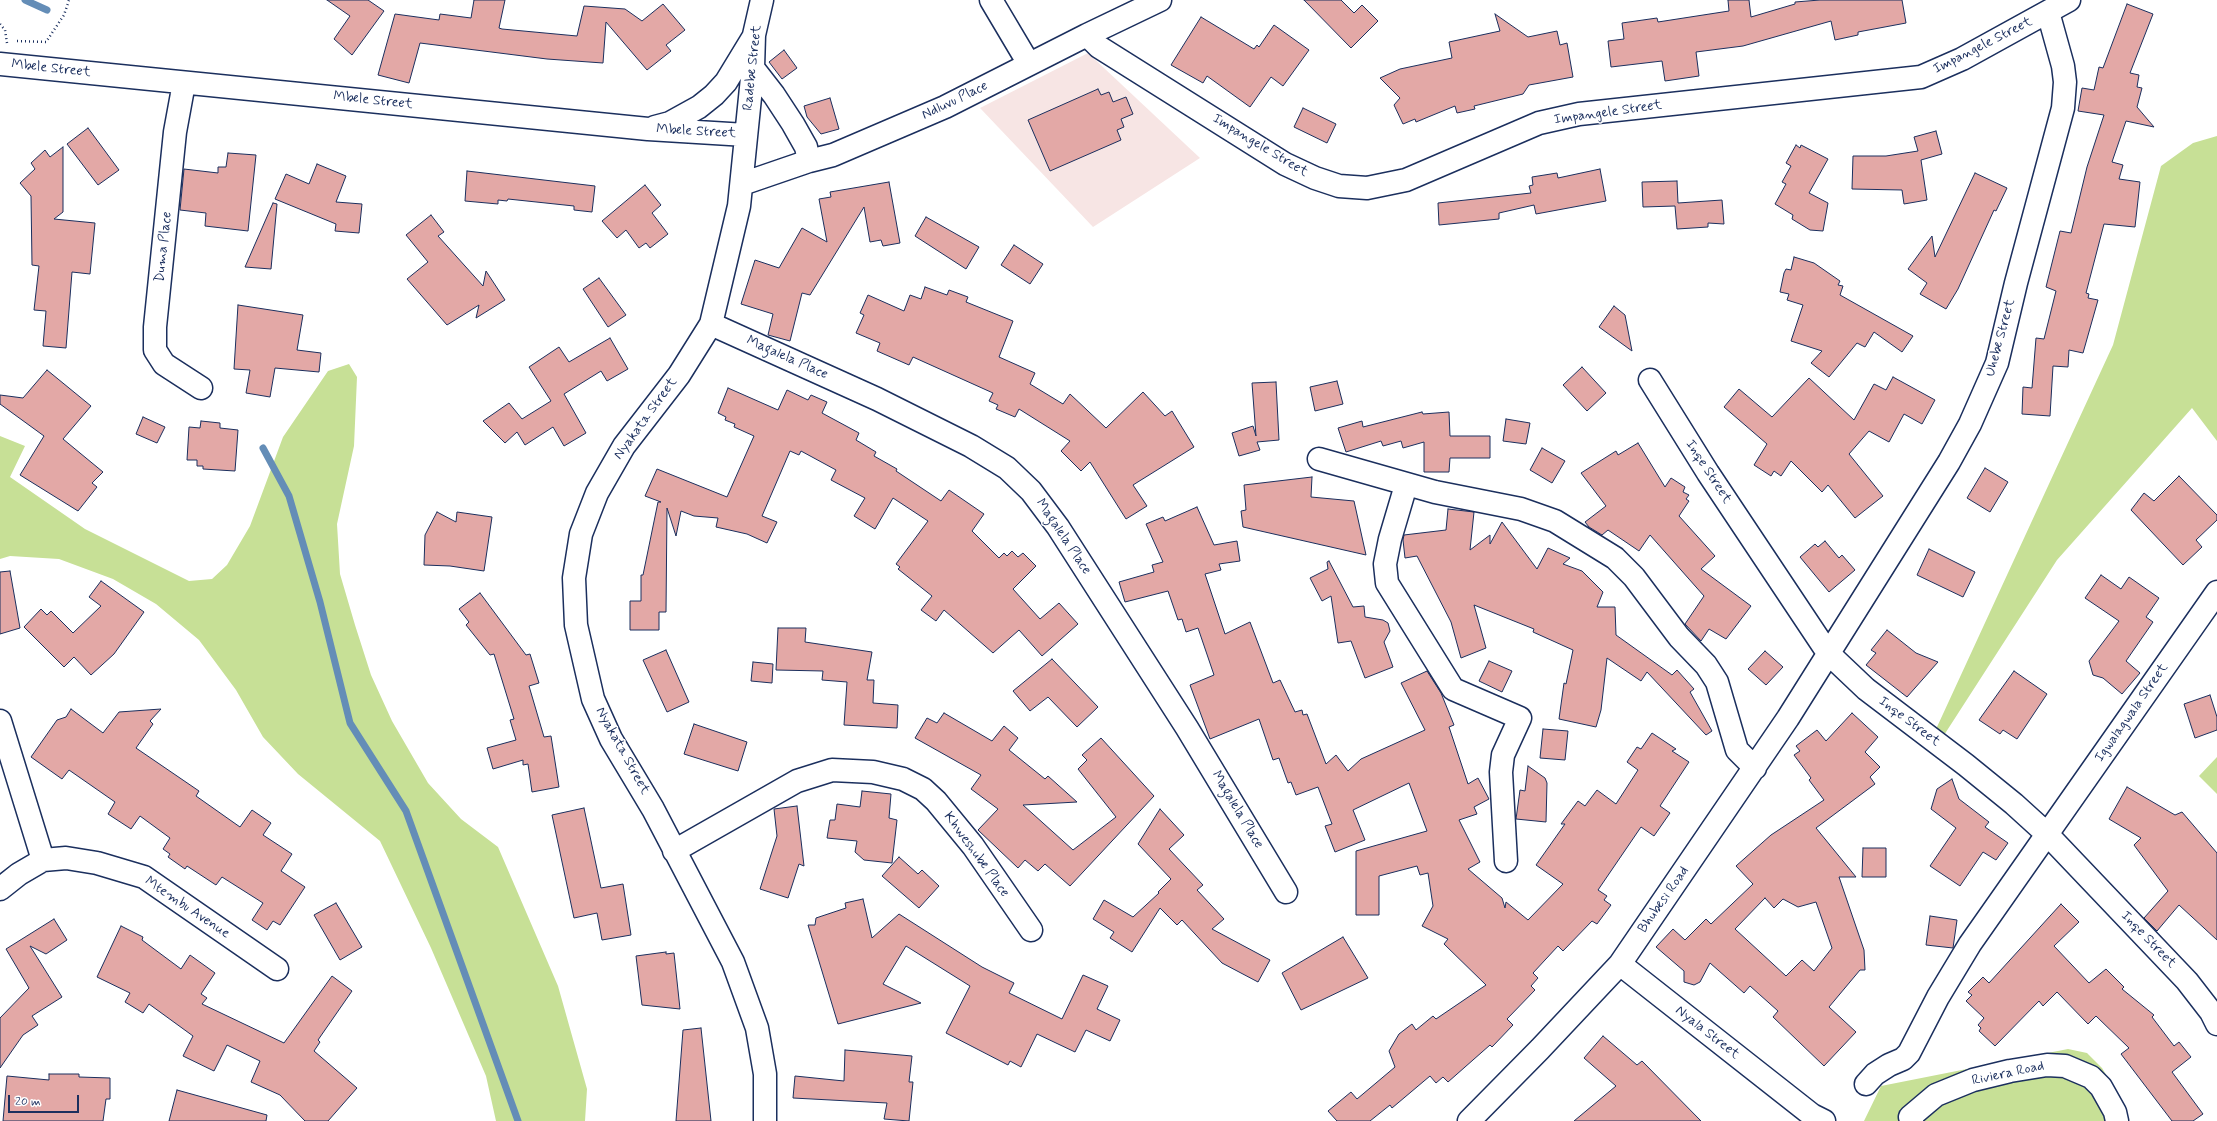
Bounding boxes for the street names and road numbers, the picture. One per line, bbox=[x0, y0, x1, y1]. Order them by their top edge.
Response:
street label: Impangele Street bbox=[1931, 14, 2035, 78]
street label: Radebe Street bbox=[740, 24, 766, 112]
street label: Mbele Street bbox=[10, 56, 92, 82]
street label: Ndluvu Place bbox=[919, 78, 991, 124]
street label: Mbele Street bbox=[332, 88, 414, 114]
street label: Impangele Street bbox=[1553, 97, 1663, 129]
street label: Impangele Street bbox=[1209, 111, 1311, 181]
street label: Mbele Street bbox=[656, 122, 736, 142]
street label: Duma Place bbox=[152, 211, 176, 283]
street label: Uhebe Street bbox=[1983, 297, 2019, 379]
street label: Magalela Place bbox=[744, 333, 830, 383]
street label: Nyakata Street bbox=[611, 375, 681, 463]
street label: Inqe Street bbox=[1681, 437, 1735, 507]
street label: Magalela Place bbox=[1032, 496, 1094, 578]
street label: Igwalagwala Street bbox=[2092, 660, 2172, 766]
street label: Inqe Street bbox=[1875, 693, 1943, 751]
street label: Nyakata Street bbox=[591, 704, 653, 798]
street label: Magalela Place bbox=[1207, 768, 1267, 852]
street label: Khweshube Place bbox=[939, 809, 1013, 901]
street label: Bhubesi Road bbox=[1635, 863, 1693, 937]
street label: Mtembu Avenue bbox=[141, 873, 233, 943]
street label: Inqe Street bbox=[2117, 908, 2179, 972]
street label: Nyala Street bbox=[1671, 1003, 1743, 1063]
street label: Riviera Road bbox=[1970, 1058, 2046, 1090]

